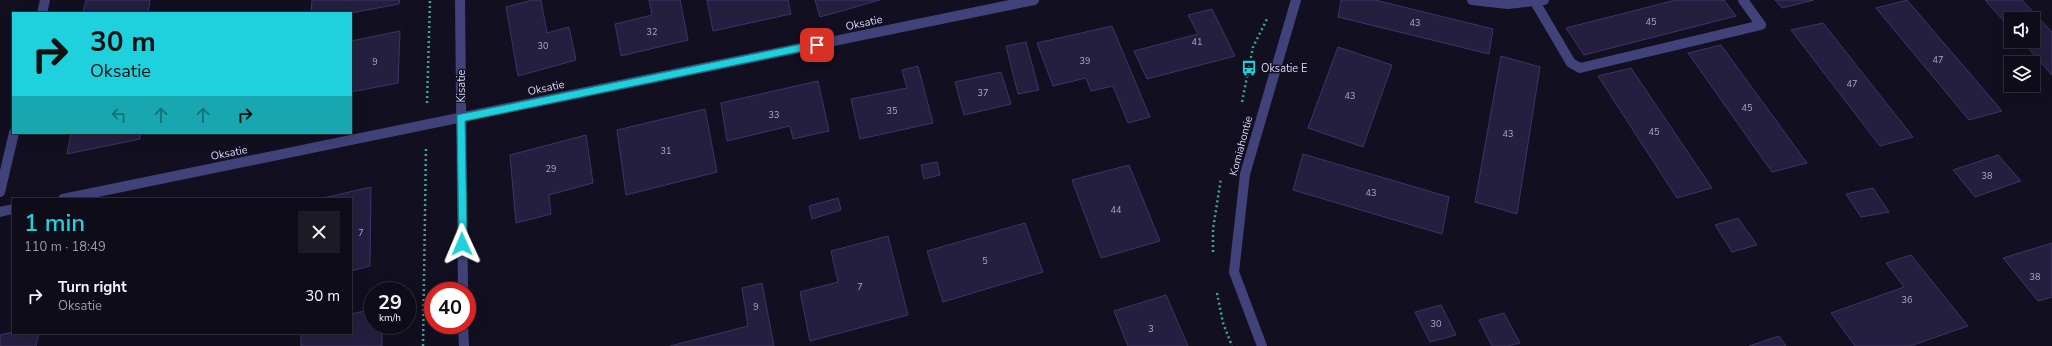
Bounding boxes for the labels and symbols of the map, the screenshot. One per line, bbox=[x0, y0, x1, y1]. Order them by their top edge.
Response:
street label: Oksatie bbox=[844, 12, 884, 34]
house number: 45 bbox=[1646, 16, 1656, 28]
house number: 43 bbox=[1410, 17, 1420, 29]
house number: 32 bbox=[647, 26, 657, 38]
pin bbox=[800, 28, 834, 62]
house number: 41 bbox=[1192, 36, 1202, 48]
house number: 30 bbox=[538, 40, 548, 52]
house number: 47 bbox=[1933, 54, 1943, 66]
house number: 39 bbox=[1080, 55, 1090, 67]
house number: 9 bbox=[372, 56, 378, 68]
bus stop icon: Oksatie E bbox=[1240, 59, 1258, 77]
place label: Oksatie E bbox=[1261, 61, 1307, 76]
street label: Kisatie bbox=[454, 69, 469, 102]
street label: Oksatie bbox=[526, 77, 566, 99]
house number: 47 bbox=[1847, 78, 1857, 90]
house number: 37 bbox=[978, 87, 988, 99]
house number: 43 bbox=[1345, 90, 1355, 102]
house number: 45 bbox=[1742, 102, 1752, 114]
house number: 35 bbox=[887, 105, 897, 117]
house number: 33 bbox=[769, 109, 779, 121]
street label: Komiahontie bbox=[1226, 114, 1256, 178]
house number: 45 bbox=[1649, 126, 1659, 138]
house number: 43 bbox=[1503, 128, 1513, 140]
street label: Oksatie bbox=[209, 142, 249, 164]
house number: 31 bbox=[661, 145, 671, 157]
house number: 29 bbox=[546, 163, 556, 175]
house number: 38 bbox=[1982, 170, 1992, 182]
house number: 43 bbox=[1366, 187, 1376, 199]
house number: 44 bbox=[1111, 204, 1122, 216]
position arrow bbox=[441, 223, 483, 265]
house number: 7 bbox=[358, 227, 364, 239]
house number: 5 bbox=[982, 255, 988, 267]
house number: 38 bbox=[2030, 271, 2040, 283]
house number: 7 bbox=[857, 281, 863, 293]
speed limit sign: 40 bbox=[424, 282, 476, 334]
house number: 36 bbox=[1902, 294, 1912, 306]
house number: 9 bbox=[753, 301, 759, 313]
house number: 30 bbox=[1431, 318, 1441, 330]
house number: 3 bbox=[1148, 323, 1154, 335]

